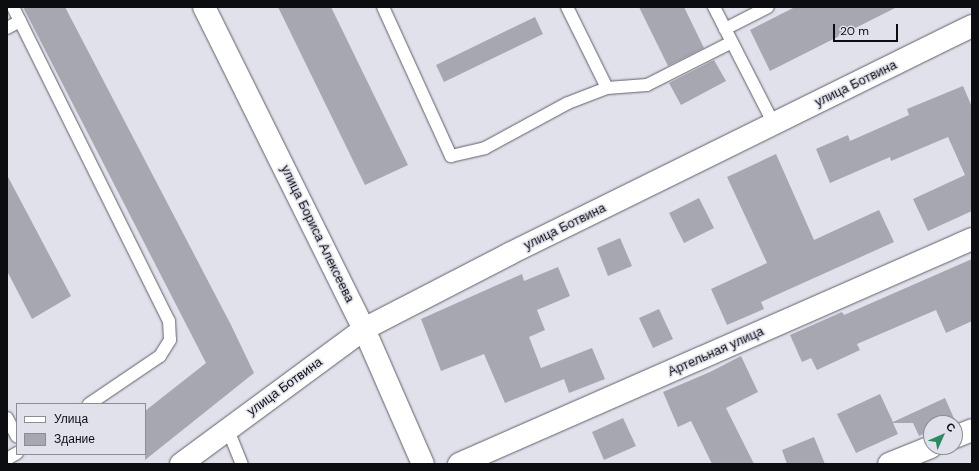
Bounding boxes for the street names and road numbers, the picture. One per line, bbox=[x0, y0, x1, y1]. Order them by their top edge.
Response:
street label: улица Ботвина bbox=[812, 57, 900, 111]
street label: улица Бориса Алексеева bbox=[277, 163, 357, 305]
street label: улица Ботвина bbox=[521, 200, 609, 254]
street label: Артельная улица bbox=[666, 324, 766, 380]
street label: улица Ботвина bbox=[244, 354, 326, 420]

